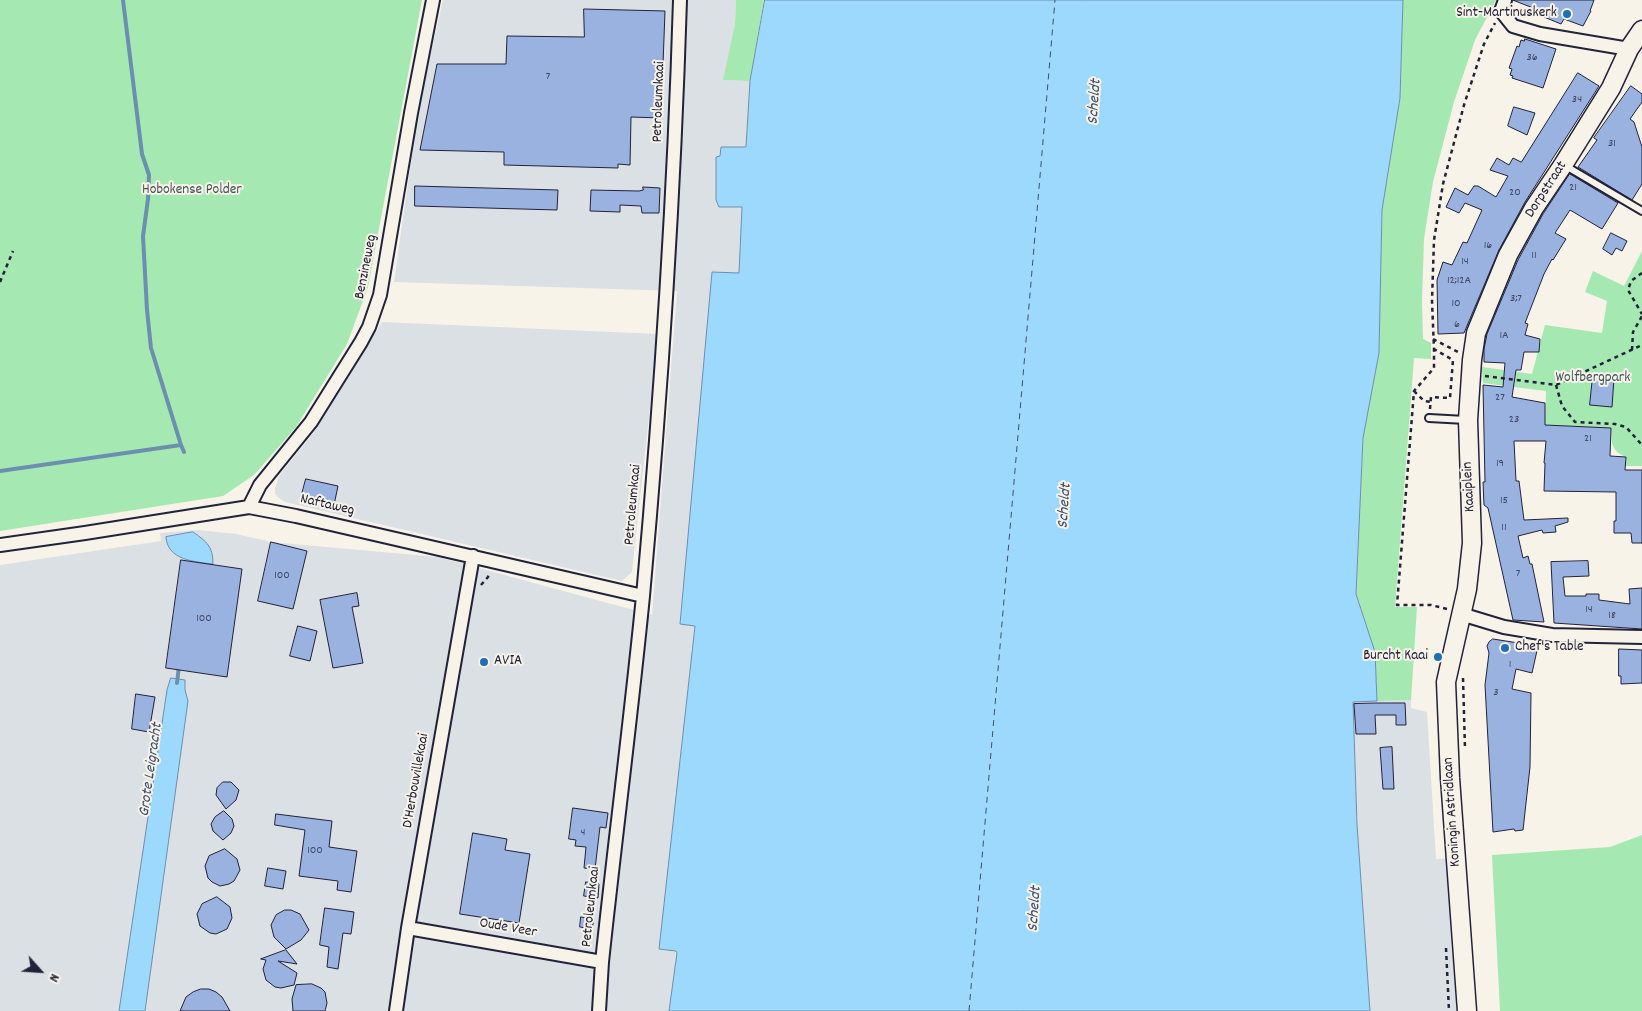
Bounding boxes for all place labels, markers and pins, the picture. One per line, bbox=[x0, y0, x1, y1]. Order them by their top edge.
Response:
place label: Sint-Martinuskerk bbox=[1456, 5, 1557, 23]
marker: Sint-Martinuskerk bbox=[1561, 8, 1573, 20]
place label: Chef's Table bbox=[1515, 639, 1584, 657]
marker: Chef's Table bbox=[1499, 642, 1511, 654]
place label: Burcht Kaai bbox=[1363, 648, 1428, 666]
marker: Burcht Kaai bbox=[1432, 651, 1444, 663]
place label: AVIA bbox=[494, 653, 522, 671]
marker: AVIA bbox=[478, 656, 490, 668]

